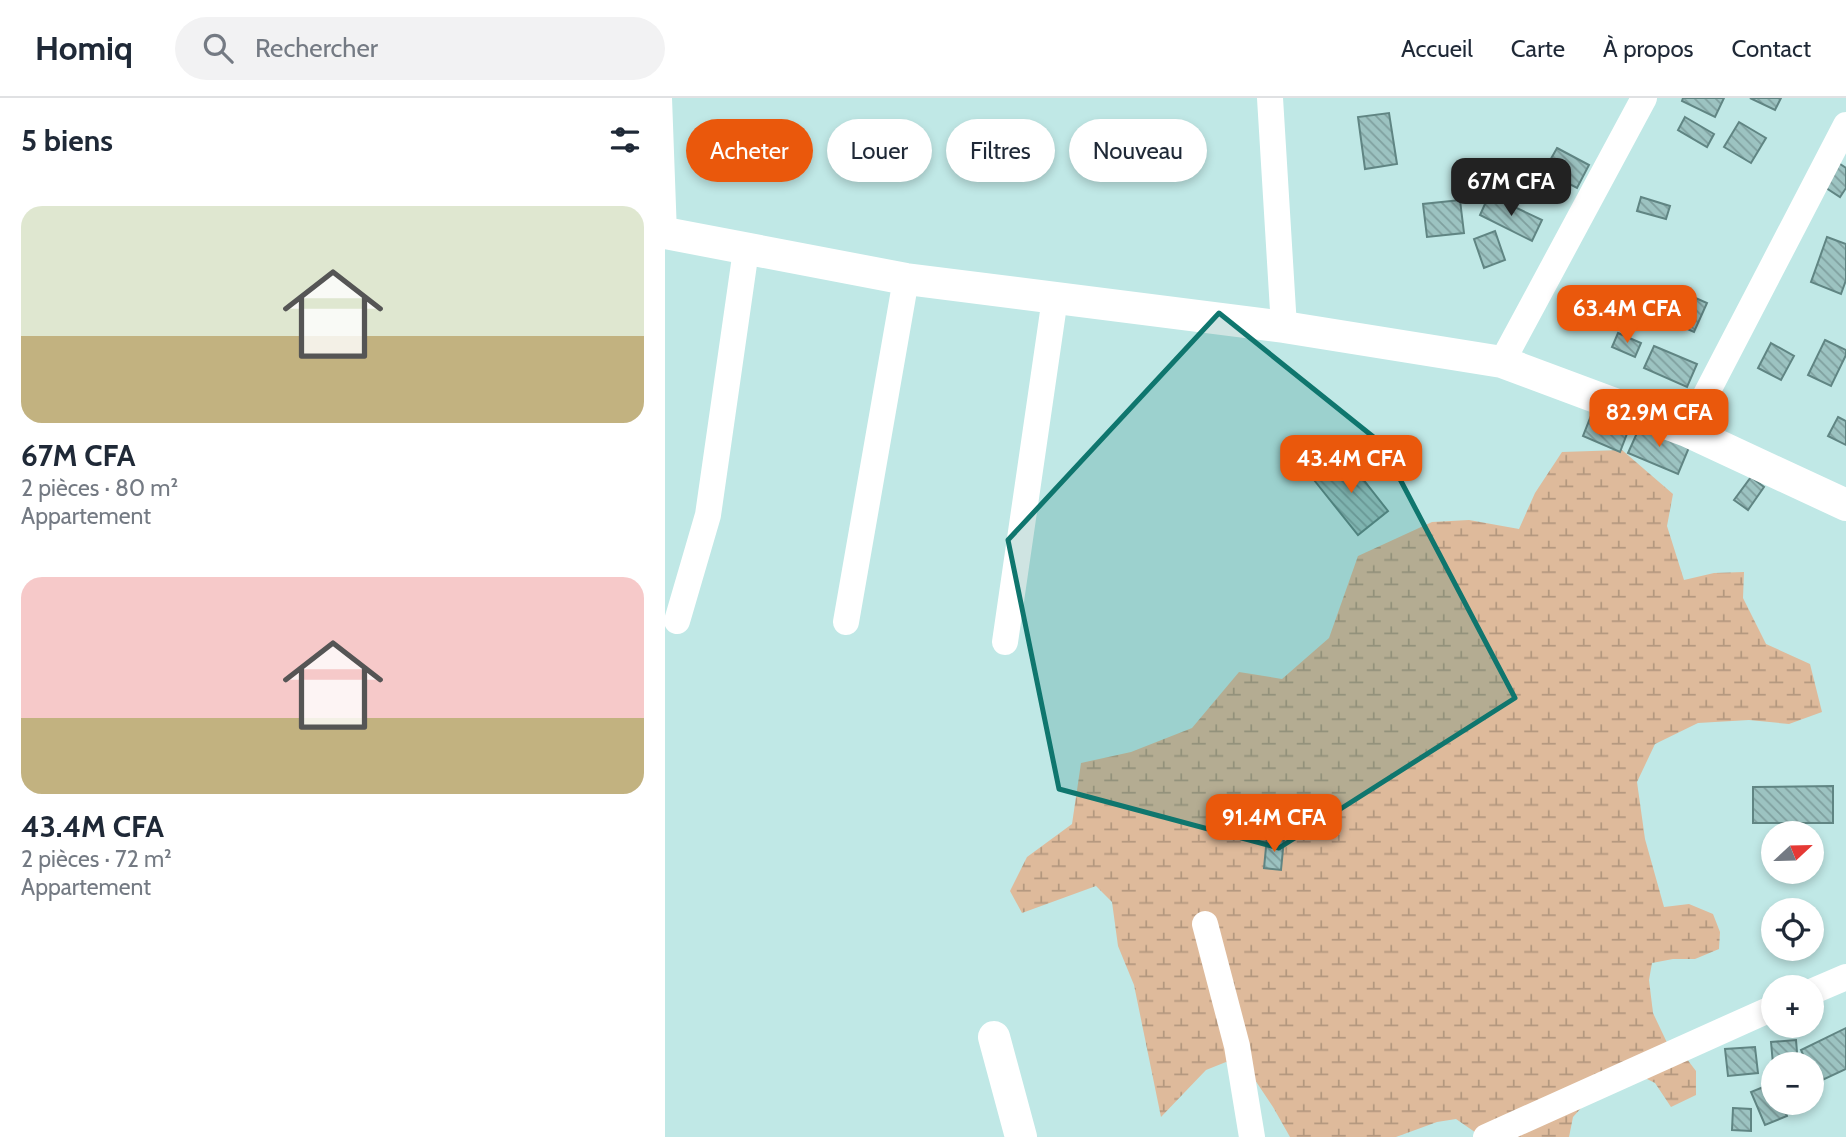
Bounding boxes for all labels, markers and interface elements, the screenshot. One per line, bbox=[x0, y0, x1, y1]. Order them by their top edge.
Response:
search box bbox=[175, 17, 665, 80]
text: Homiq bbox=[35, 28, 133, 68]
icon: search bbox=[199, 29, 237, 67]
text: Rechercher bbox=[255, 32, 378, 64]
text: Accueil bbox=[1401, 34, 1473, 63]
text: Carte bbox=[1511, 34, 1565, 63]
text: À propos bbox=[1603, 34, 1694, 63]
text: Contact bbox=[1732, 34, 1811, 63]
chip: Acheter bbox=[686, 119, 813, 182]
chip: Louer bbox=[827, 119, 932, 182]
chip: Filtres bbox=[946, 119, 1055, 182]
chip: Nouveau bbox=[1069, 119, 1207, 182]
icon: filters bbox=[606, 121, 644, 159]
text: 5 biens bbox=[21, 122, 113, 159]
pin: 67M CFA bbox=[1446, 158, 1576, 218]
text: 67M CFA bbox=[1467, 167, 1555, 195]
icon: home bbox=[270, 251, 396, 377]
pin: 63.4M CFA bbox=[1547, 286, 1707, 345]
text: 63.4M CFA bbox=[1573, 294, 1681, 322]
pin: 82.9M CFA bbox=[1579, 390, 1739, 449]
text: 82.9M CFA bbox=[1605, 398, 1713, 426]
pin: 43.4M CFA bbox=[1271, 436, 1431, 495]
text: 67M CFA bbox=[21, 437, 135, 474]
text: 43.4M CFA bbox=[1296, 444, 1406, 472]
text: 2 pièces · 80 m² bbox=[21, 474, 178, 502]
text: Appartement bbox=[21, 502, 151, 530]
icon: home bbox=[270, 622, 396, 748]
pin: 91.4M CFA bbox=[1194, 794, 1354, 854]
text: 91.4M CFA bbox=[1222, 803, 1326, 831]
text: 43.4M CFA bbox=[21, 808, 164, 845]
north arrow bbox=[1761, 821, 1823, 884]
map controls bbox=[1761, 821, 1824, 1115]
text: 2 pièces · 72 m² bbox=[21, 845, 172, 873]
text: Appartement bbox=[21, 873, 151, 901]
button: locate bbox=[1761, 898, 1824, 961]
button: + bbox=[1761, 975, 1824, 1038]
button: − bbox=[1761, 1052, 1824, 1115]

